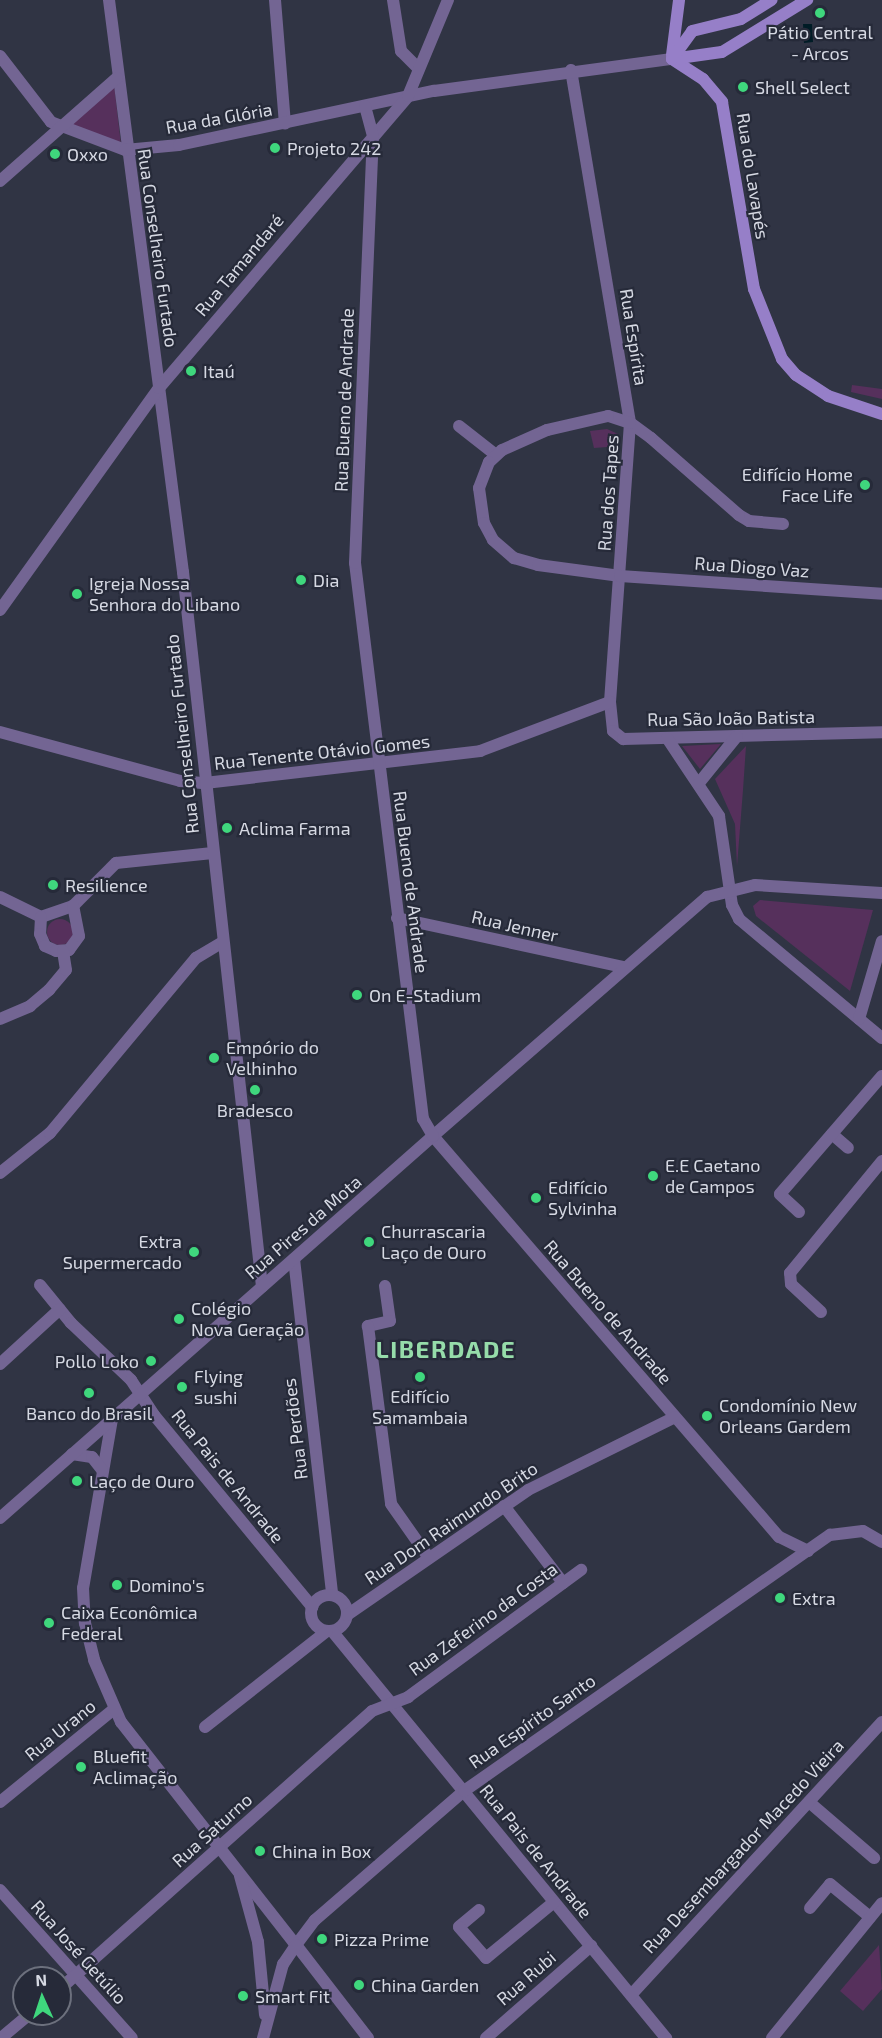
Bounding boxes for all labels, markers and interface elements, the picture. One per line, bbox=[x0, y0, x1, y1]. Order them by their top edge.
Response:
marker: Pátio Central - Arcos bbox=[813, 6, 827, 20]
place label: Pátio Central - Arcos bbox=[767, 22, 873, 64]
place label: Shell Select bbox=[755, 76, 850, 98]
marker: Shell Select bbox=[736, 80, 750, 94]
street label: Rua da Glória bbox=[164, 98, 274, 138]
street label: Rua do Lavapés bbox=[732, 111, 774, 241]
place label: Projeto 242 bbox=[287, 137, 381, 159]
marker: Projeto 242 bbox=[268, 141, 282, 155]
place label: Oxxo bbox=[67, 143, 108, 165]
marker: Oxxo bbox=[48, 147, 62, 161]
street label: Rua Conselheiro Furtado bbox=[133, 147, 183, 349]
street label: Rua Tamandaré bbox=[190, 209, 288, 321]
street label: Rua Espírita bbox=[616, 287, 652, 387]
street label: Rua Bueno de Andrade bbox=[330, 308, 358, 492]
place label: Itaú bbox=[203, 360, 235, 382]
marker: Itaú bbox=[184, 364, 198, 378]
street label: Rua dos Tapes bbox=[593, 434, 623, 552]
place label: Edifício Home Face Life bbox=[742, 464, 853, 506]
marker: Edifício Home Face Life bbox=[858, 478, 872, 492]
street label: Rua Diogo Vaz bbox=[694, 552, 810, 582]
place label: Dia bbox=[313, 569, 339, 591]
place label: Igreja Nossa Senhora do Libano bbox=[89, 573, 240, 616]
marker: Dia bbox=[294, 573, 308, 587]
marker: Igreja Nossa Senhora do Libano bbox=[70, 587, 84, 601]
street label: Rua Conselheiro Furtado bbox=[161, 633, 203, 835]
street label: Rua São João Batista bbox=[647, 706, 815, 730]
street label: Rua Tenente Otávio Gomes bbox=[213, 730, 431, 774]
street label: Rua Bueno de Andrade bbox=[389, 789, 433, 975]
place label: Aclima Farma bbox=[239, 817, 351, 839]
marker: Aclima Farma bbox=[220, 821, 234, 835]
place label: Resilience bbox=[65, 874, 148, 896]
marker: Resilience bbox=[46, 878, 60, 892]
street label: Rua Jenner bbox=[469, 905, 561, 947]
place label: On E-Stadium bbox=[369, 984, 481, 1006]
marker: On E-Stadium bbox=[350, 988, 364, 1002]
place label: Empório do Velhinho bbox=[226, 1037, 319, 1080]
marker: Empório do Velhinho bbox=[207, 1051, 221, 1065]
marker: Bradesco bbox=[248, 1083, 262, 1097]
place label: Bradesco bbox=[217, 1099, 293, 1121]
place label: E.E Caetano de Campos bbox=[665, 1155, 761, 1198]
marker: E.E Caetano de Campos bbox=[646, 1169, 660, 1183]
street label: Rua Pires da Mota bbox=[240, 1171, 366, 1283]
place label: Edifício Sylvinha bbox=[548, 1177, 617, 1220]
marker: Edifício Sylvinha bbox=[529, 1191, 543, 1205]
place label: Churrascaria Laço de Ouro bbox=[381, 1221, 487, 1264]
place label: Extra Supermercado bbox=[63, 1231, 182, 1274]
marker: Churrascaria Laço de Ouro bbox=[362, 1235, 376, 1249]
street label: Rua Bueno de Andrade bbox=[539, 1235, 677, 1389]
marker: Extra Supermercado bbox=[187, 1245, 201, 1259]
place label: Colégio Nova Geração bbox=[191, 1298, 304, 1340]
marker: Colégio Nova Geração bbox=[172, 1312, 186, 1326]
district label: LIBERDADE bbox=[376, 1335, 516, 1363]
place label: Pollo Loko bbox=[55, 1350, 139, 1372]
marker: Pollo Loko bbox=[144, 1354, 158, 1368]
place label: Flying sushi bbox=[194, 1366, 243, 1408]
marker: Edifício Samambaia bbox=[413, 1370, 427, 1384]
street label: Rua Perdões bbox=[278, 1377, 312, 1481]
marker: Flying sushi bbox=[175, 1380, 189, 1394]
marker: Banco do Brasil bbox=[82, 1386, 96, 1400]
place label: Edifício Samambaia bbox=[372, 1386, 468, 1428]
place label: Condomínio New Orleans Gardem bbox=[719, 1395, 857, 1438]
place label: Banco do Brasil bbox=[26, 1402, 152, 1424]
street label: Rua Pais de Andrade bbox=[167, 1405, 289, 1547]
marker: Condomínio New Orleans Gardem bbox=[700, 1409, 714, 1423]
street label: Rua Dom Raimundo Brito bbox=[361, 1457, 541, 1589]
place label: Laço de Ouro bbox=[89, 1470, 195, 1492]
marker: Laço de Ouro bbox=[70, 1474, 84, 1488]
street label: Rua Zeferino da Costa bbox=[404, 1558, 562, 1680]
place label: Domino's bbox=[129, 1574, 205, 1596]
marker: Domino's bbox=[110, 1578, 124, 1592]
place label: Extra bbox=[792, 1587, 836, 1609]
marker: Extra bbox=[773, 1591, 787, 1605]
place label: Caixa Econômica Federal bbox=[61, 1602, 198, 1644]
marker: Caixa Econômica Federal bbox=[42, 1616, 56, 1630]
street label: Rua Espírito Santo bbox=[464, 1669, 600, 1773]
street label: Rua Urano bbox=[20, 1695, 100, 1765]
street label: Rua Desembargador Macedo Vieira bbox=[638, 1734, 848, 1958]
place label: Bluefit Aclimação bbox=[93, 1746, 177, 1788]
marker: Bluefit Aclimação bbox=[74, 1760, 88, 1774]
street label: Rua Pais de Andrade bbox=[475, 1780, 597, 1922]
street label: Rua Saturno bbox=[168, 1788, 256, 1872]
place label: China in Box bbox=[272, 1840, 371, 1862]
marker: China in Box bbox=[253, 1844, 267, 1858]
street label: Rua José Getúlio bbox=[27, 1896, 131, 2008]
place label: Pizza Prime bbox=[334, 1928, 429, 1950]
marker: Pizza Prime bbox=[315, 1932, 329, 1946]
street label: Rua Rubi bbox=[492, 1946, 560, 2010]
north arrow bbox=[12, 1966, 72, 2026]
text: N bbox=[35, 1970, 47, 1989]
place label: China Garden bbox=[371, 1974, 479, 1996]
marker: China Garden bbox=[352, 1978, 366, 1992]
place label: Smart Fit bbox=[255, 1985, 330, 2007]
marker: Smart Fit bbox=[236, 1989, 250, 2003]

